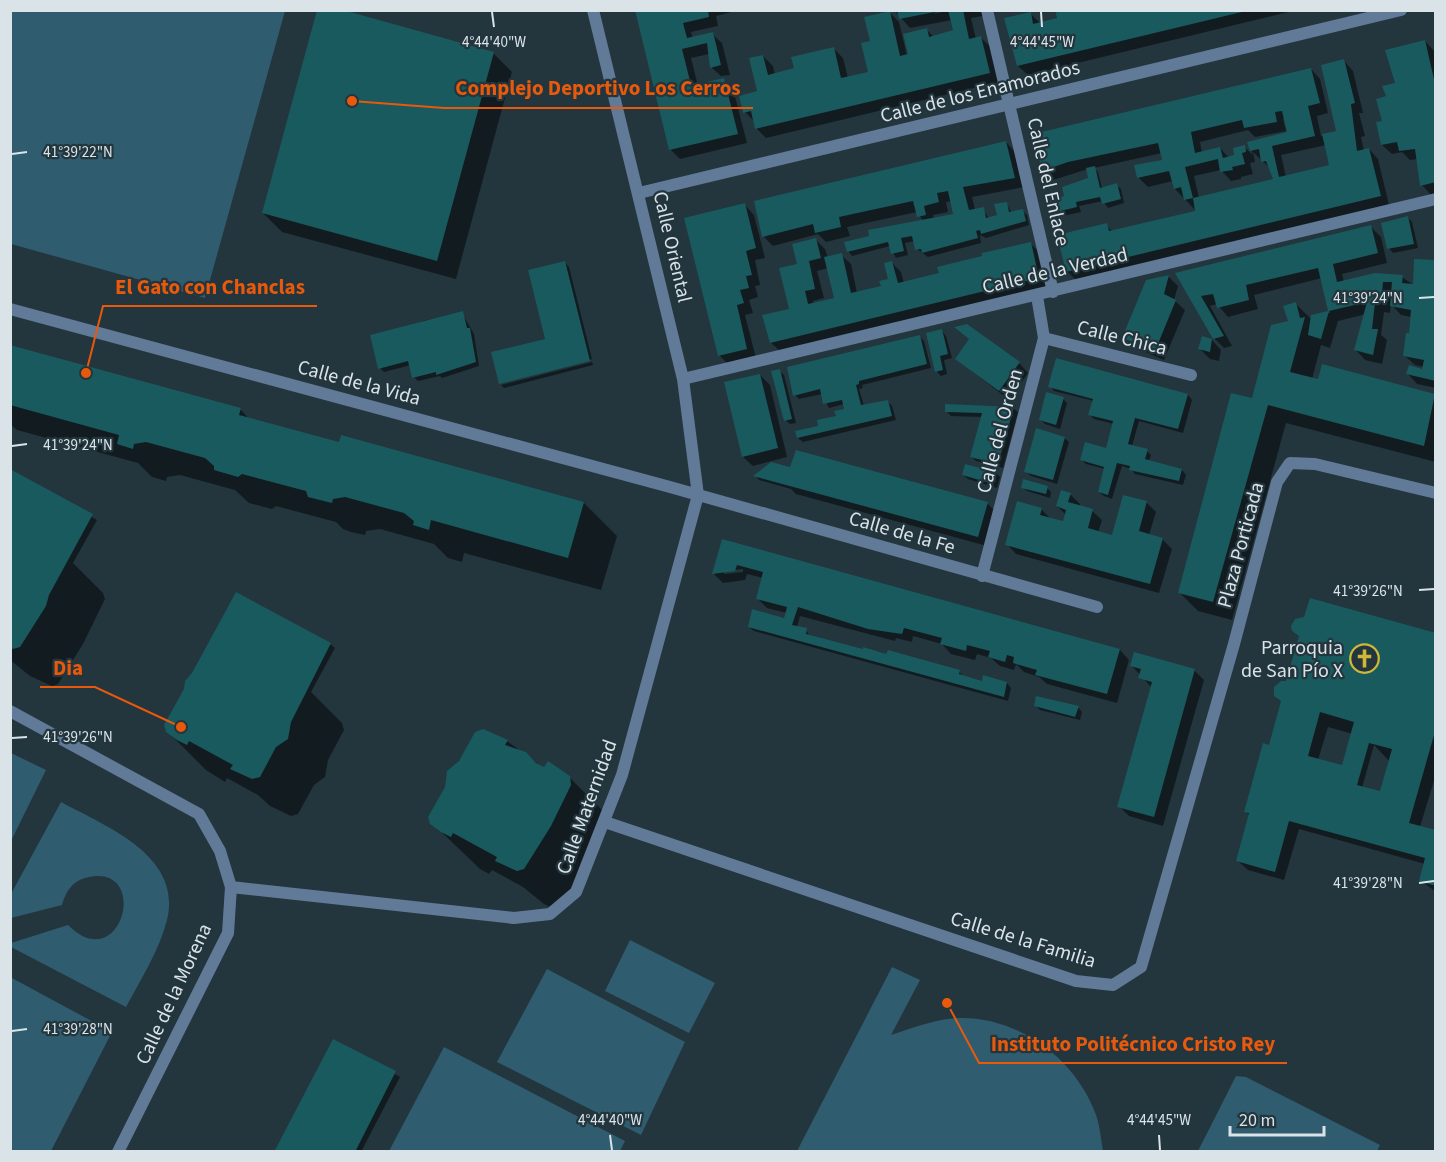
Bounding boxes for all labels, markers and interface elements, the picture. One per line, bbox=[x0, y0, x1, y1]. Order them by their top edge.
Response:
text: 4°44'40"W bbox=[462, 32, 526, 53]
text: 4°44'45"W bbox=[1010, 32, 1074, 53]
street label: Calle de los Enamorados bbox=[877, 54, 1083, 130]
callout: Complejo Deportivo Los Cerros bbox=[444, 69, 753, 108]
text: Complejo Deportivo Los Cerros bbox=[455, 73, 741, 103]
street label: Calle del Enlace bbox=[1020, 115, 1076, 249]
text: 41°39'22"N bbox=[43, 142, 113, 163]
street label: Calle Oriental bbox=[646, 189, 698, 305]
street label: Calle de la Verdad bbox=[979, 241, 1131, 301]
callout: El Gato con Chanclas bbox=[103, 267, 317, 306]
text: El Gato con Chanclas bbox=[115, 272, 305, 302]
text: 41°39'24"N bbox=[1333, 288, 1403, 309]
street label: Calle Chica bbox=[1074, 313, 1170, 363]
street label: Calle de la Vida bbox=[294, 353, 424, 413]
street label: Calle del Orden bbox=[970, 366, 1030, 496]
text: 41°39'24"N bbox=[43, 435, 113, 456]
street label: Plaza Porticada bbox=[1211, 479, 1271, 611]
street label: Calle de la Fe bbox=[846, 504, 958, 562]
text: 41°39'26"N bbox=[1333, 581, 1403, 602]
place label: Parroquia de San Pío X bbox=[1241, 634, 1343, 685]
church icon: Parroquia de San Pío X bbox=[1348, 643, 1380, 675]
callout: Dia bbox=[40, 648, 95, 687]
text: Dia bbox=[53, 653, 83, 683]
text: 41°39'26"N bbox=[43, 727, 113, 748]
street label: Calle Maternidad bbox=[550, 736, 624, 878]
text: 41°39'28"N bbox=[1333, 873, 1403, 894]
street label: Calle de la Familia bbox=[947, 905, 1099, 975]
street label: Calle de la Morena bbox=[129, 919, 219, 1069]
text: 41°39'28"N bbox=[43, 1019, 113, 1040]
callout: Instituto Politécnico Cristo Rey bbox=[979, 1024, 1287, 1063]
text: Instituto Politécnico Cristo Rey bbox=[991, 1029, 1275, 1059]
scale bar bbox=[1230, 1099, 1324, 1137]
text: 20 m bbox=[1239, 1108, 1275, 1133]
text: 4°44'40"W bbox=[578, 1110, 642, 1131]
text: 4°44'45"W bbox=[1127, 1110, 1191, 1131]

